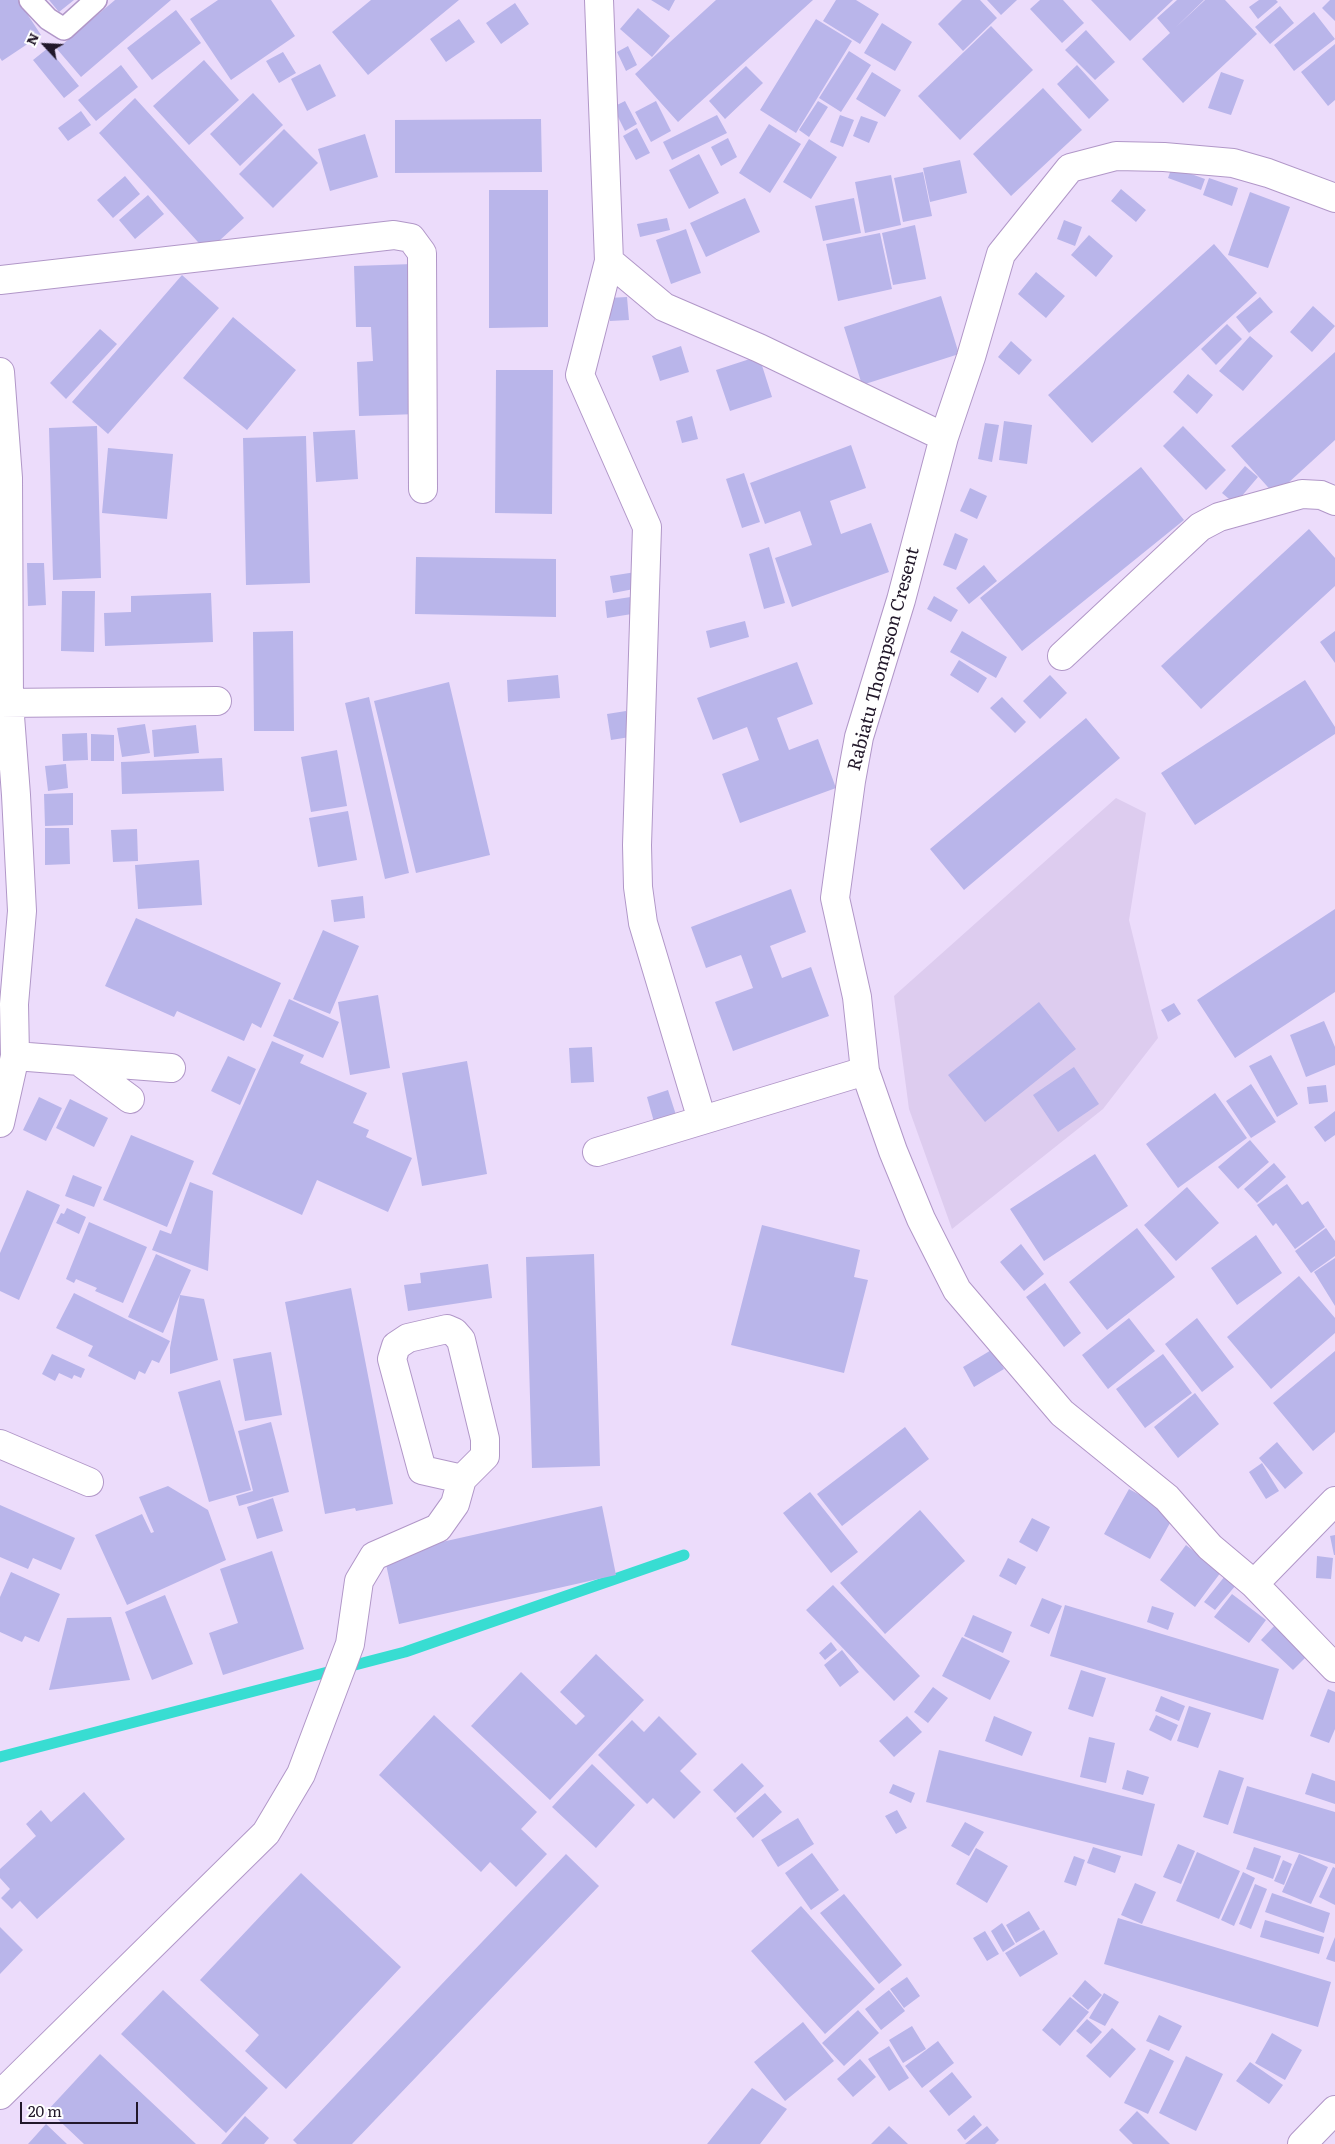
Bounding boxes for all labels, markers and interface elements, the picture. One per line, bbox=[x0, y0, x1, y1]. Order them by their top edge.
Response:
north arrow bbox=[20, 20, 70, 70]
text: N bbox=[20, 29, 43, 48]
street label: Rabiatu Thompson Cresent bbox=[844, 545, 924, 773]
scale bar bbox=[22, 2092, 140, 2124]
text: 20 m bbox=[28, 2099, 62, 2122]

